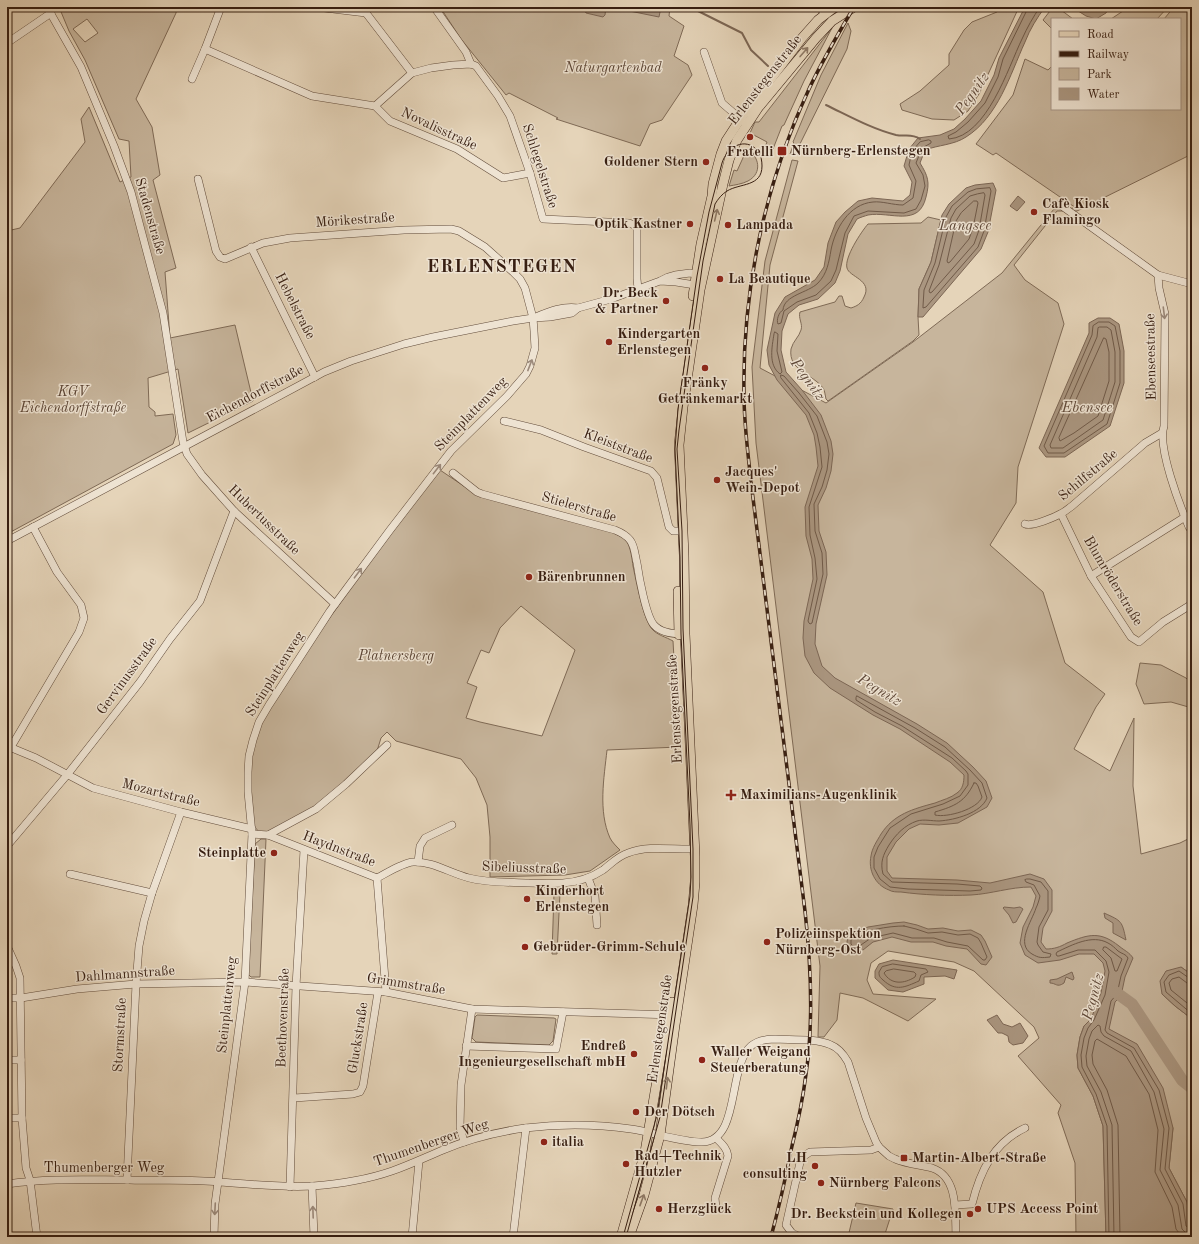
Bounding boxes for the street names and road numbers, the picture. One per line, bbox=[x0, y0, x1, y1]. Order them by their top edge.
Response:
street label: Erlenstegenstraße bbox=[726, 33, 804, 127]
street label: Novalisstraße bbox=[399, 105, 479, 153]
street label: Schlegelstraße bbox=[520, 122, 560, 210]
street label: Stadenstraße bbox=[132, 176, 168, 256]
street label: Mörikestraße bbox=[315, 210, 395, 230]
street label: Hebelstraße bbox=[272, 271, 318, 341]
street label: Ebenseestraße bbox=[1143, 313, 1159, 401]
street label: Eichendorffstraße bbox=[204, 363, 306, 425]
street label: Steinplattenweg bbox=[432, 374, 510, 454]
street label: Kleiststraße bbox=[581, 426, 655, 466]
street label: Schilfstraße bbox=[1056, 446, 1120, 504]
street label: Hubertusstraße bbox=[225, 482, 303, 558]
street label: Stielerstraße bbox=[540, 490, 618, 524]
street label: Blumröderstraße bbox=[1081, 534, 1145, 628]
street label: Steinplattenweg bbox=[243, 629, 307, 719]
street label: Gervinusstraße bbox=[94, 635, 160, 717]
street label: Erlenstegenstraße bbox=[665, 654, 685, 764]
street label: Mozartstraße bbox=[121, 777, 201, 809]
street label: Haydnstraße bbox=[301, 829, 377, 869]
street label: Sibeliusstraße bbox=[481, 860, 567, 876]
street label: Steinplattenweg bbox=[215, 955, 239, 1054]
street label: Dahlmannstraße bbox=[75, 964, 175, 984]
street label: Beethovenstraße bbox=[274, 968, 292, 1068]
street label: Grimmstraße bbox=[366, 971, 446, 997]
street label: Erlenstegenstraße bbox=[645, 974, 675, 1084]
street label: Stormstraße bbox=[111, 997, 129, 1073]
street label: Gluckstraße bbox=[345, 1001, 371, 1075]
street label: Thumenberger Weg bbox=[372, 1117, 491, 1169]
street label: Thumenberger Weg bbox=[44, 1161, 165, 1175]

